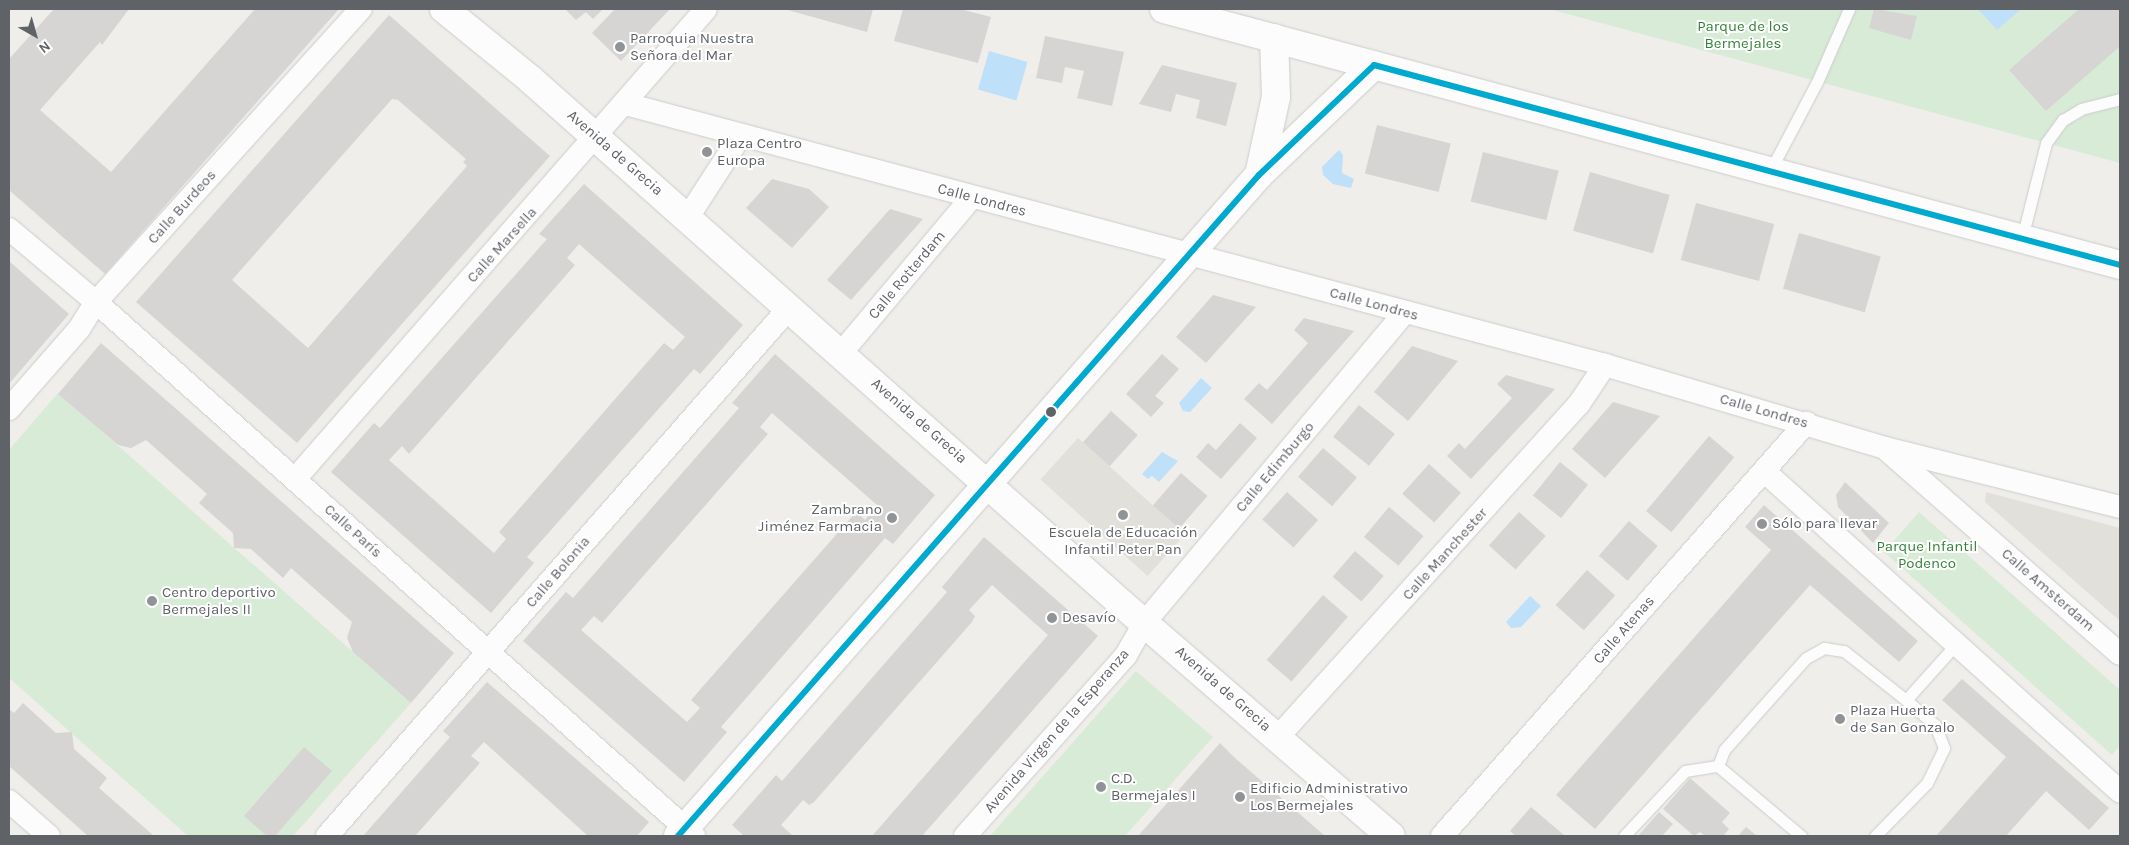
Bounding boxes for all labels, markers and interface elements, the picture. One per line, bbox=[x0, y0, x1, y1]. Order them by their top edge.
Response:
north arrow bbox=[10, 10, 60, 60]
park label: Parque de los Bermejales bbox=[1697, 17, 1789, 52]
place label: Parroquia Nuestra Señora del Mar bbox=[630, 29, 754, 64]
text: N bbox=[35, 37, 54, 57]
marker: Parroquia Nuestra Señora del Mar bbox=[614, 41, 626, 53]
street label: Avenida de Grecia bbox=[563, 106, 667, 200]
place label: Plaza Centro Europa bbox=[717, 134, 802, 169]
marker: Plaza Centro Europa bbox=[701, 146, 713, 158]
street label: Calle Burdeos bbox=[144, 166, 220, 248]
street label: Calle Londres bbox=[936, 179, 1028, 221]
street label: Calle Marsella bbox=[463, 203, 541, 287]
street label: Calle Rotterdam bbox=[865, 227, 949, 323]
street label: Calle Londres bbox=[1328, 283, 1420, 325]
street label: Avenida de Grecia bbox=[867, 374, 971, 468]
street label: Calle Londres bbox=[1718, 390, 1810, 432]
unlabelled marker bbox=[1046, 407, 1056, 417]
street label: Calle Edimburgo bbox=[1232, 418, 1318, 516]
street label: Calle París bbox=[320, 500, 386, 562]
place label: Zambrano Jiménez Farmacia bbox=[758, 500, 882, 535]
street label: Calle Manchester bbox=[1399, 504, 1491, 604]
marker: Escuela de Educación Infantil Peter Pan bbox=[1117, 509, 1129, 521]
marker: Zambrano Jiménez Farmacia bbox=[886, 512, 898, 524]
place label: Sólo para llevar bbox=[1772, 515, 1877, 533]
marker: Sólo para llevar bbox=[1756, 518, 1768, 530]
place label: Escuela de Educación Infantil Peter Pan bbox=[1049, 523, 1197, 558]
street label: Calle Bolonia bbox=[522, 533, 594, 611]
park label: Parque Infantil Podenco bbox=[1876, 537, 1978, 572]
street label: Calle Amsterdam bbox=[1998, 545, 2098, 635]
place label: Centro deportivo Bermejales II bbox=[162, 583, 276, 618]
street label: Calle Atenas bbox=[1590, 592, 1658, 668]
marker: Centro deportivo Bermejales II bbox=[146, 595, 158, 607]
place label: Desavío bbox=[1062, 609, 1116, 627]
marker: Desavío bbox=[1046, 612, 1058, 624]
street label: Avenida de Grecia bbox=[1171, 642, 1275, 736]
street label: Avenida Virgen de la Esperanza bbox=[981, 645, 1133, 817]
place label: Plaza Huerta de San Gonzalo bbox=[1850, 701, 1955, 736]
marker: Plaza Huerta de San Gonzalo bbox=[1834, 713, 1846, 725]
place label: C.D. Bermejales I bbox=[1111, 769, 1196, 804]
place label: Edificio Administrativo Los Bermejales bbox=[1250, 779, 1408, 814]
marker: C.D. Bermejales I bbox=[1095, 781, 1107, 793]
marker: Edificio Administrativo Los Bermejales bbox=[1234, 791, 1246, 803]

